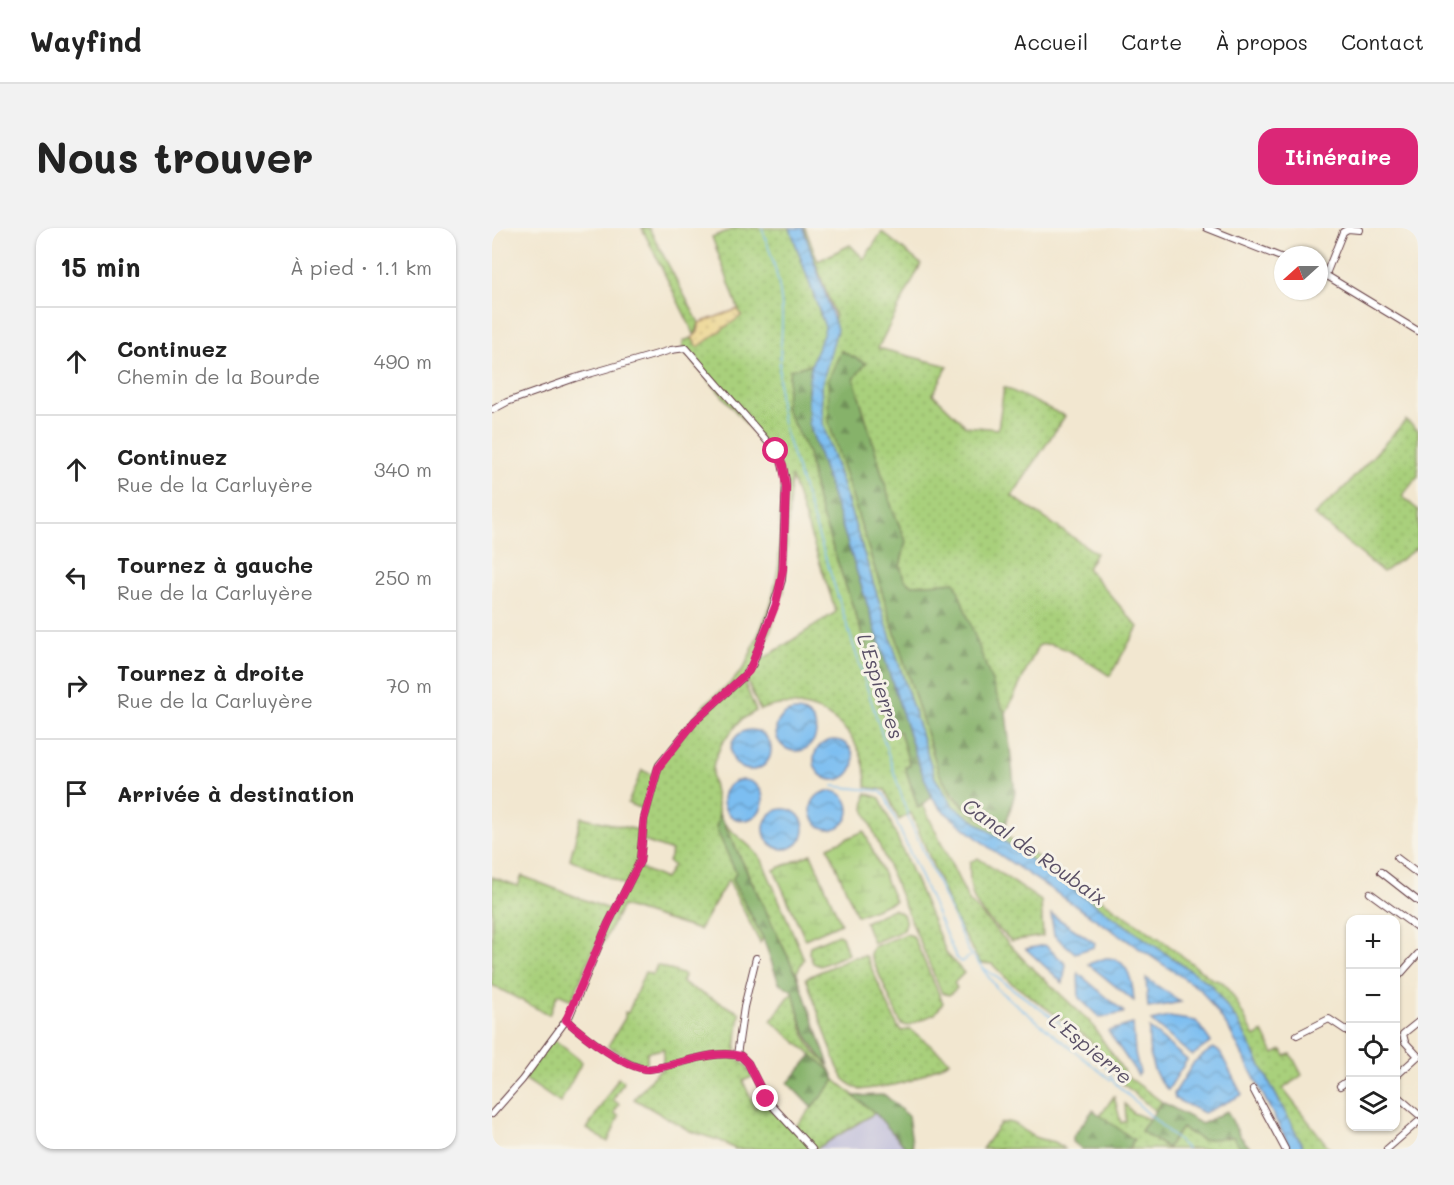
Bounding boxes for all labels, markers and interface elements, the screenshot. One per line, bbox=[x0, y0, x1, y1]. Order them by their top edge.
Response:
text: Wayfind bbox=[30, 23, 141, 59]
text: Accueil bbox=[1013, 28, 1088, 55]
text: Carte bbox=[1121, 28, 1182, 55]
text: À propos bbox=[1215, 28, 1308, 55]
text: Contact bbox=[1341, 28, 1424, 55]
button: Itinéraire bbox=[1258, 128, 1418, 185]
text: Nous trouver bbox=[36, 129, 314, 184]
north arrow bbox=[1274, 246, 1328, 300]
text: 15 min bbox=[60, 250, 140, 284]
text: À pied · 1.1 km bbox=[290, 254, 432, 280]
text: Continuez bbox=[117, 334, 227, 363]
icon: ahead bbox=[60, 345, 93, 378]
text: 490 m bbox=[374, 348, 432, 374]
text: Chemin de la Bourde bbox=[117, 363, 320, 389]
route start bbox=[762, 437, 788, 463]
text: Continuez bbox=[117, 442, 227, 471]
icon: ahead bbox=[60, 453, 93, 486]
text: 340 m bbox=[374, 456, 432, 482]
text: Rue de la Carluyère bbox=[117, 471, 313, 497]
text: Tournez à gauche bbox=[117, 550, 313, 579]
icon: left bbox=[60, 561, 93, 594]
text: 250 m bbox=[375, 564, 432, 590]
text: Rue de la Carluyère bbox=[117, 579, 313, 605]
water label: L'Espierres bbox=[852, 630, 910, 742]
text: Tournez à droite bbox=[117, 658, 304, 687]
icon: right bbox=[60, 669, 93, 702]
text: 70 m bbox=[386, 672, 432, 698]
text: Rue de la Carluyère bbox=[117, 687, 313, 713]
icon: arrive bbox=[60, 777, 93, 810]
text: Arrivée à destination bbox=[117, 779, 354, 808]
water label: Canal de Roubaix bbox=[958, 792, 1112, 910]
map controls bbox=[1346, 915, 1400, 1131]
button: + bbox=[1346, 915, 1400, 969]
button: − bbox=[1346, 969, 1400, 1023]
water label: L'Espierre bbox=[1044, 1007, 1138, 1089]
button: locate bbox=[1346, 1023, 1400, 1077]
button: layers bbox=[1346, 1077, 1400, 1131]
route end bbox=[752, 1085, 778, 1111]

